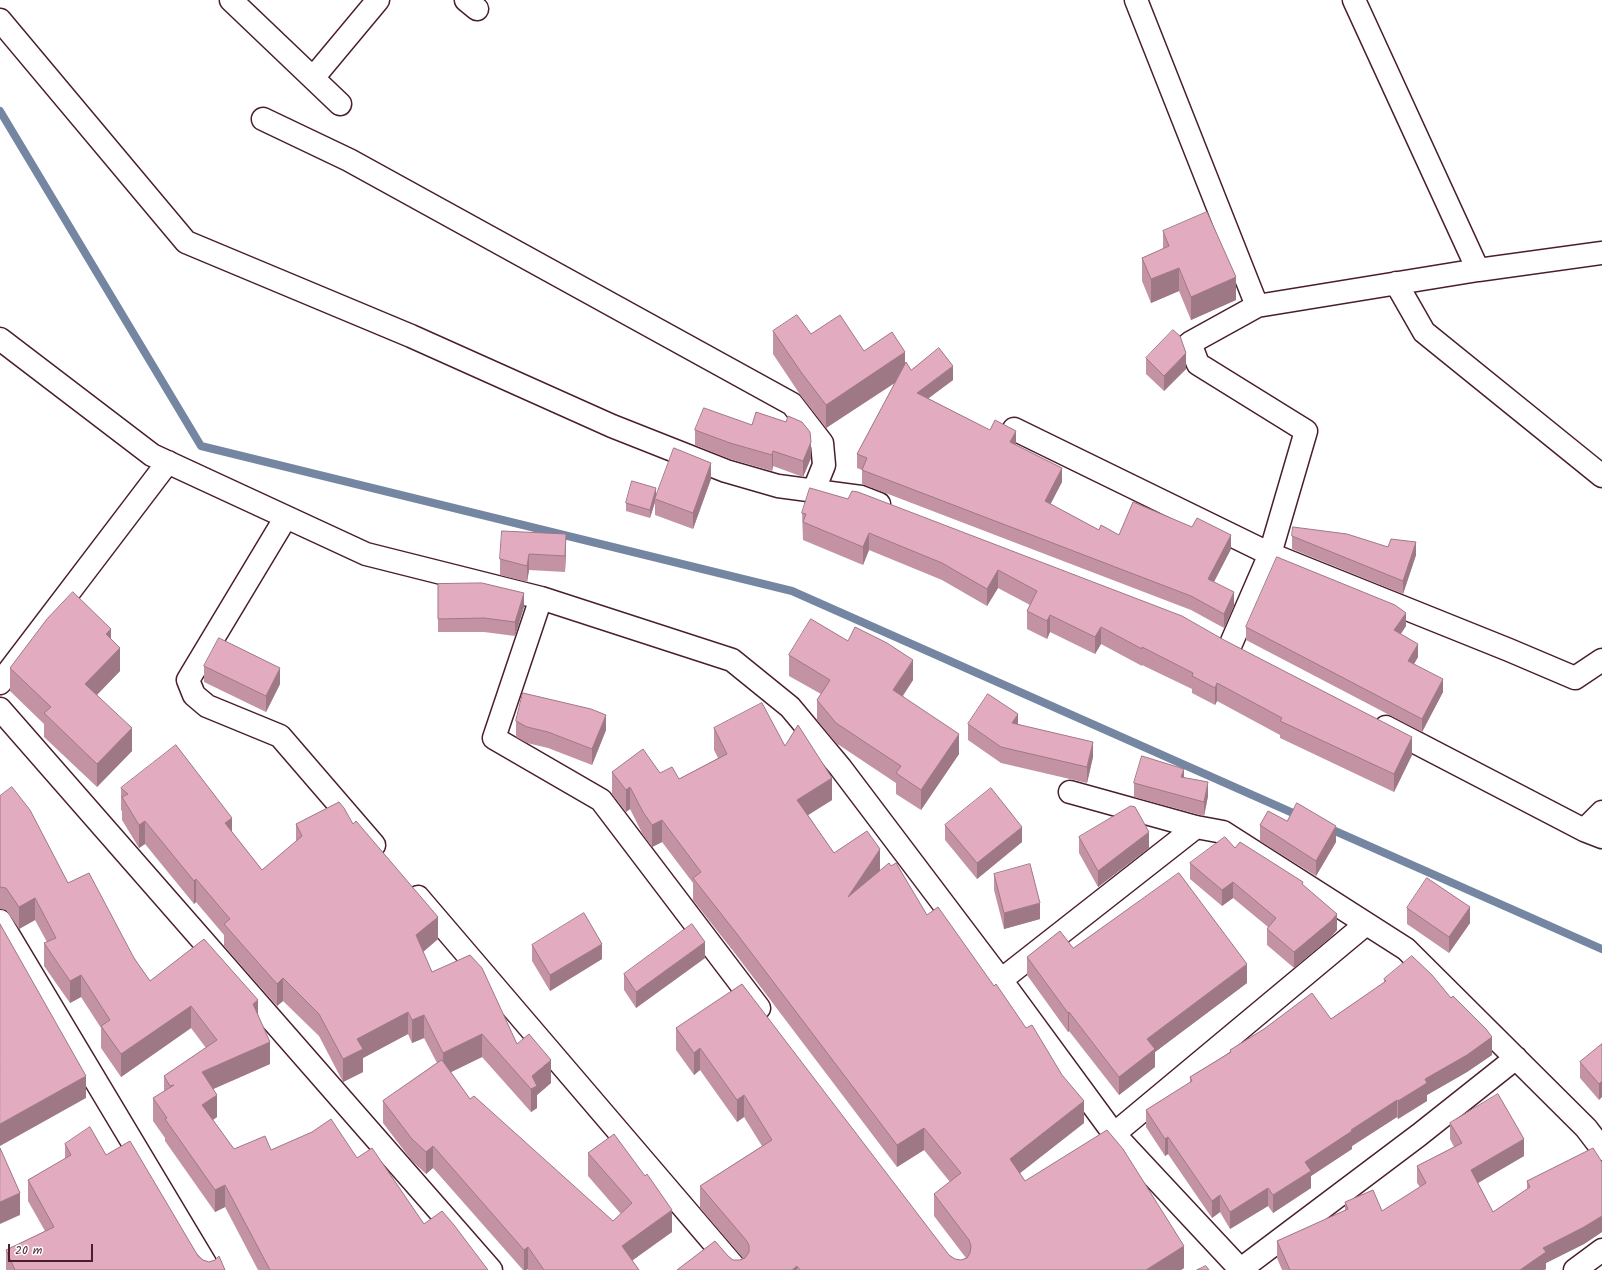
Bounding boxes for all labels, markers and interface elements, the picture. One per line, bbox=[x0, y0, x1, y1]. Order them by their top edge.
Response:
scale bar bbox=[10, 1236, 95, 1262]
text: 20 m bbox=[15, 1241, 42, 1260]

